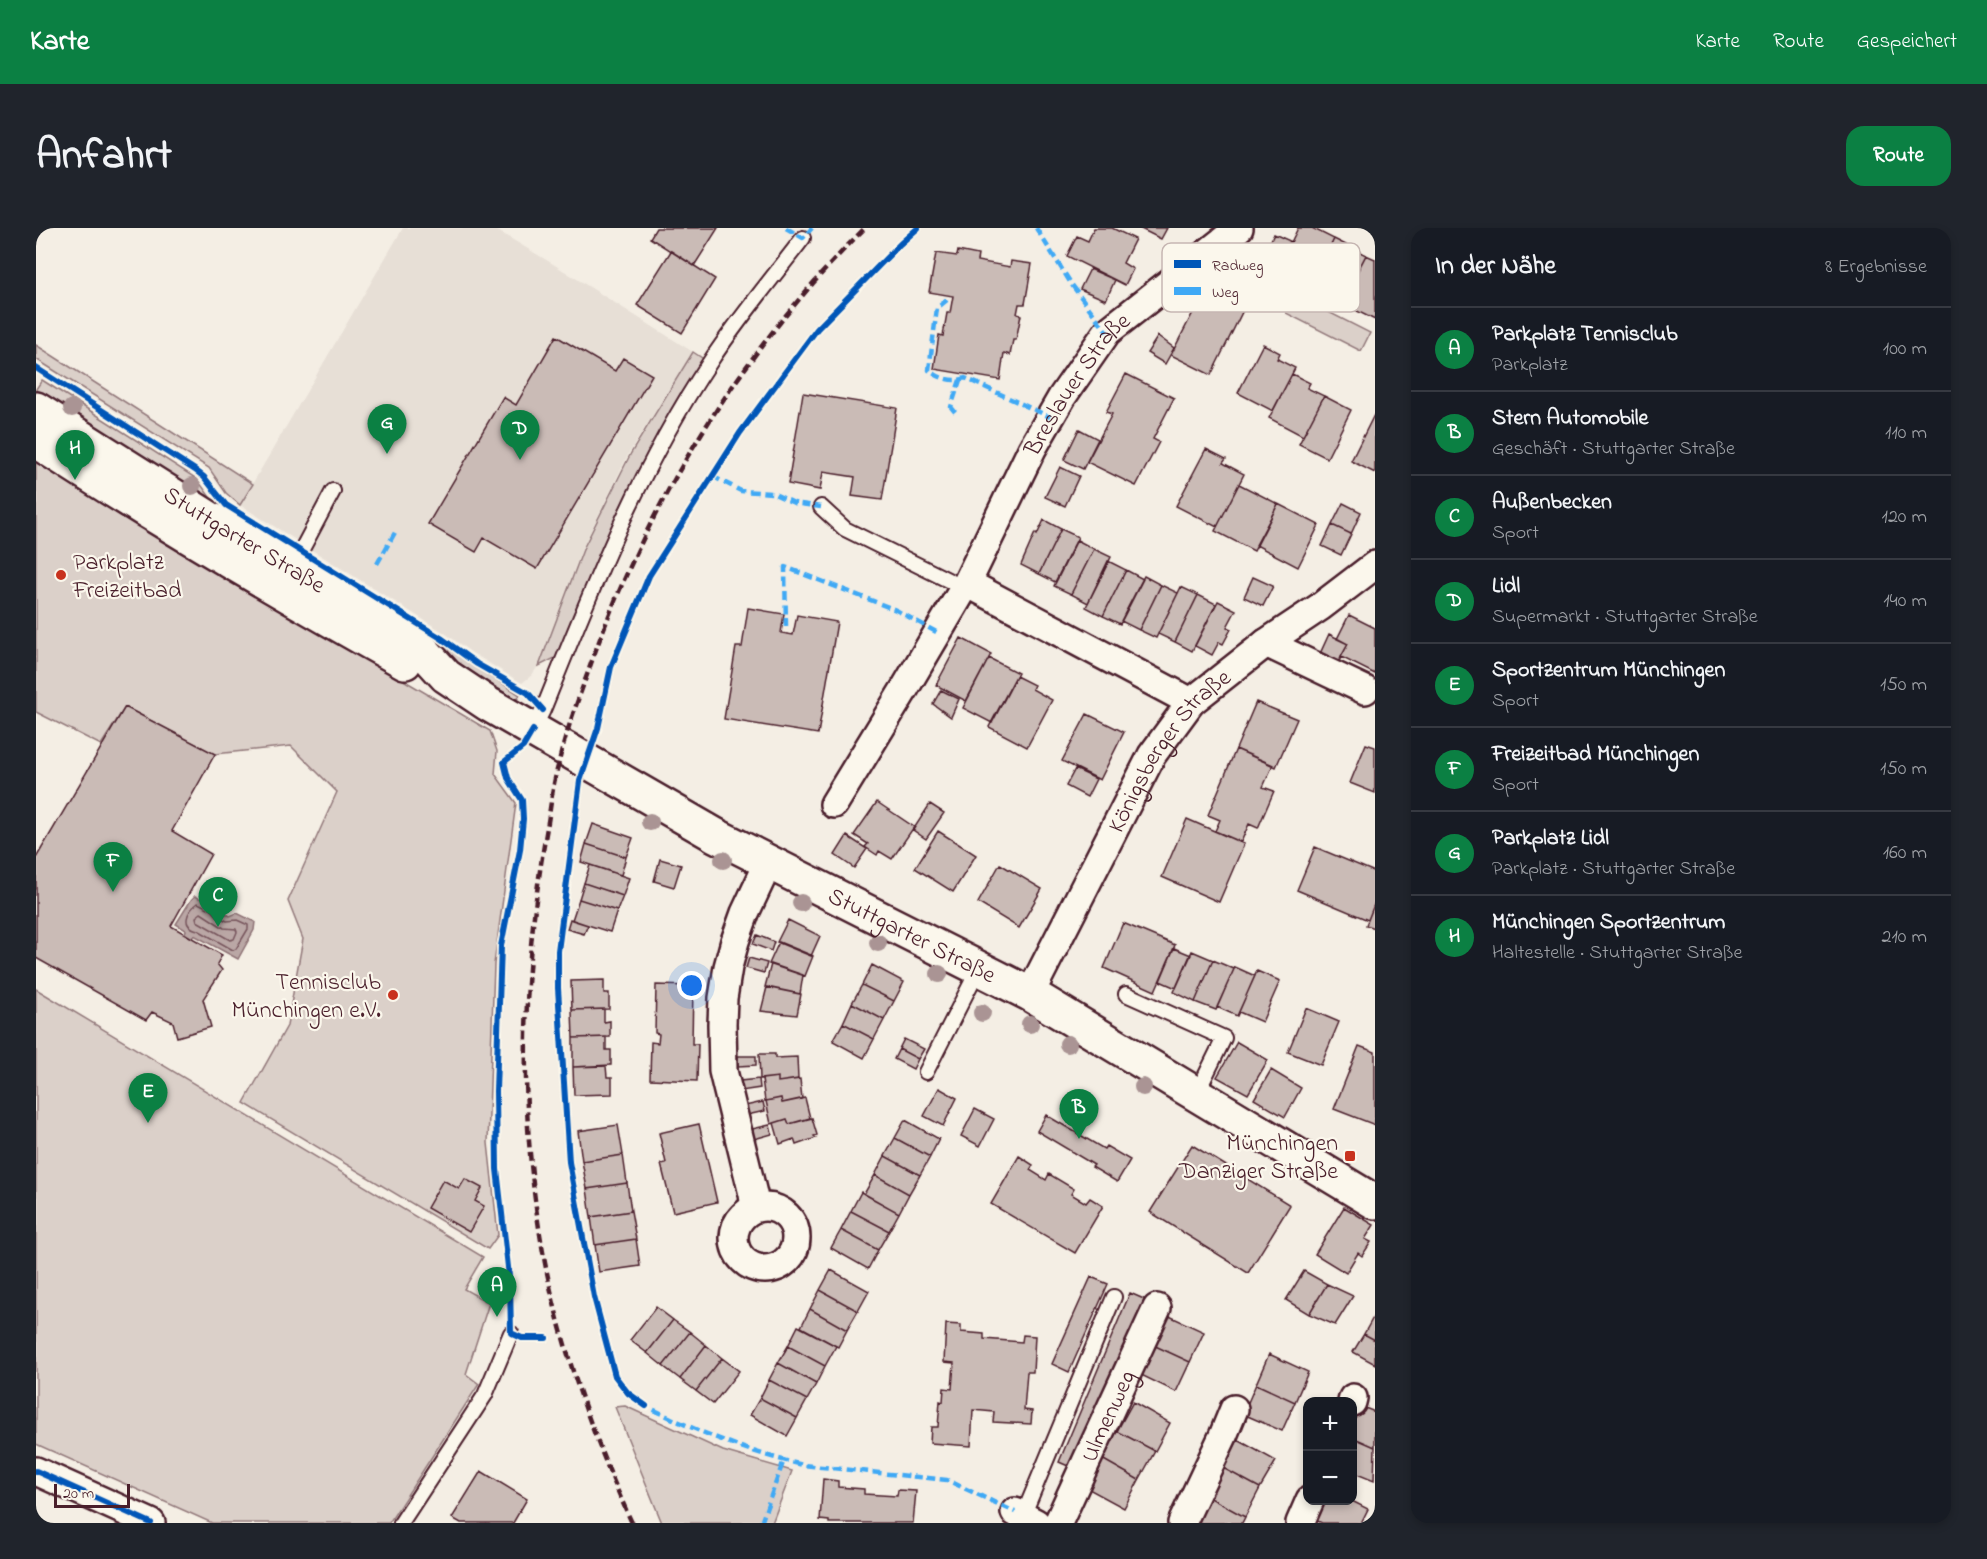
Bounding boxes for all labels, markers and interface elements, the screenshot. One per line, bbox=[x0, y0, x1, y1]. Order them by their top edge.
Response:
text: Karte bbox=[30, 22, 89, 63]
text: Karte bbox=[1695, 27, 1740, 57]
text: Route bbox=[1773, 27, 1824, 57]
text: Gespeichert bbox=[1857, 27, 1957, 57]
text: Anfahrt bbox=[36, 126, 172, 187]
button: Route bbox=[1846, 126, 1951, 186]
legend bbox=[1162, 243, 1360, 312]
text: In der Nähe bbox=[1435, 248, 1556, 286]
text: 8 Ergebnisse bbox=[1825, 253, 1927, 282]
text: Radweg bbox=[1212, 254, 1263, 278]
text: Weg bbox=[1212, 281, 1239, 305]
street label: Breslauer Straße bbox=[1016, 305, 1139, 464]
text: Parkplatz Tennisclub bbox=[1492, 319, 1678, 351]
text: A bbox=[1448, 335, 1461, 364]
text: 100 m bbox=[1883, 335, 1927, 364]
text: Parkplatz bbox=[1492, 351, 1568, 380]
text: Stern Automobile bbox=[1492, 403, 1648, 435]
pin: G bbox=[368, 404, 406, 454]
pin: D bbox=[500, 410, 540, 460]
text: B bbox=[1448, 419, 1461, 448]
text: 110 m bbox=[1885, 419, 1927, 448]
pin: H bbox=[56, 430, 94, 480]
text: Geschäft · Stuttgarter Straße bbox=[1492, 435, 1735, 464]
street label: Stuttgarter Straße bbox=[156, 478, 331, 604]
text: Außenbecken bbox=[1492, 487, 1612, 519]
text: C bbox=[1449, 503, 1460, 532]
text: 120 m bbox=[1882, 503, 1927, 532]
text: Sport bbox=[1492, 519, 1539, 548]
place label: Parkplatz Freizeitbad bbox=[72, 546, 182, 609]
marker: Parkplatz Freizeitbad bbox=[54, 568, 68, 582]
text: Lidl bbox=[1492, 571, 1520, 603]
text: D bbox=[1447, 587, 1462, 616]
text: 140 m bbox=[1883, 587, 1927, 616]
text: Supermarkt · Stuttgarter Straße bbox=[1492, 603, 1758, 632]
text: Sportzentrum Münchingen bbox=[1492, 655, 1725, 687]
street label: Königsberger Straße bbox=[1100, 662, 1240, 839]
text: E bbox=[1448, 671, 1461, 700]
text: 150 m bbox=[1880, 671, 1927, 700]
text: Sport bbox=[1492, 687, 1539, 716]
text: Freizeitbad Münchingen bbox=[1492, 739, 1699, 771]
text: F bbox=[1448, 755, 1461, 784]
text: 150 m bbox=[1880, 755, 1927, 784]
text: Sport bbox=[1492, 771, 1539, 800]
text: Parkplatz Lidl bbox=[1492, 823, 1609, 855]
text: G bbox=[1448, 839, 1461, 868]
text: 160 m bbox=[1883, 839, 1927, 868]
pin: F bbox=[94, 842, 133, 892]
text: Parkplatz · Stuttgarter Straße bbox=[1492, 855, 1735, 884]
pin: C bbox=[198, 878, 237, 927]
street label: Stuttgarter Straße bbox=[821, 880, 1001, 994]
text: Münchingen Sportzentrum bbox=[1492, 907, 1725, 939]
text: H bbox=[1449, 923, 1460, 952]
text: 210 m bbox=[1882, 923, 1927, 952]
text: Haltestelle · Stuttgarter Straße bbox=[1492, 939, 1743, 968]
place label: Tennisclub Münchingen e.V. bbox=[232, 966, 381, 1029]
your location bbox=[677, 971, 706, 1000]
marker: Tennisclub Münchingen e.V. bbox=[386, 988, 400, 1002]
pin: E bbox=[128, 1074, 168, 1123]
pin: B bbox=[1060, 1090, 1098, 1139]
place label: Münchingen Danziger Straße bbox=[1178, 1127, 1338, 1190]
marker: Münchingen Danziger Straße bbox=[1343, 1149, 1357, 1163]
pin: A bbox=[478, 1268, 516, 1317]
street label: Ulmenweg bbox=[1073, 1365, 1146, 1469]
map controls bbox=[1303, 1397, 1357, 1505]
button: + bbox=[1303, 1397, 1357, 1451]
button: − bbox=[1303, 1451, 1357, 1505]
scale bar bbox=[54, 1481, 130, 1508]
text: 20 m bbox=[63, 1482, 94, 1506]

